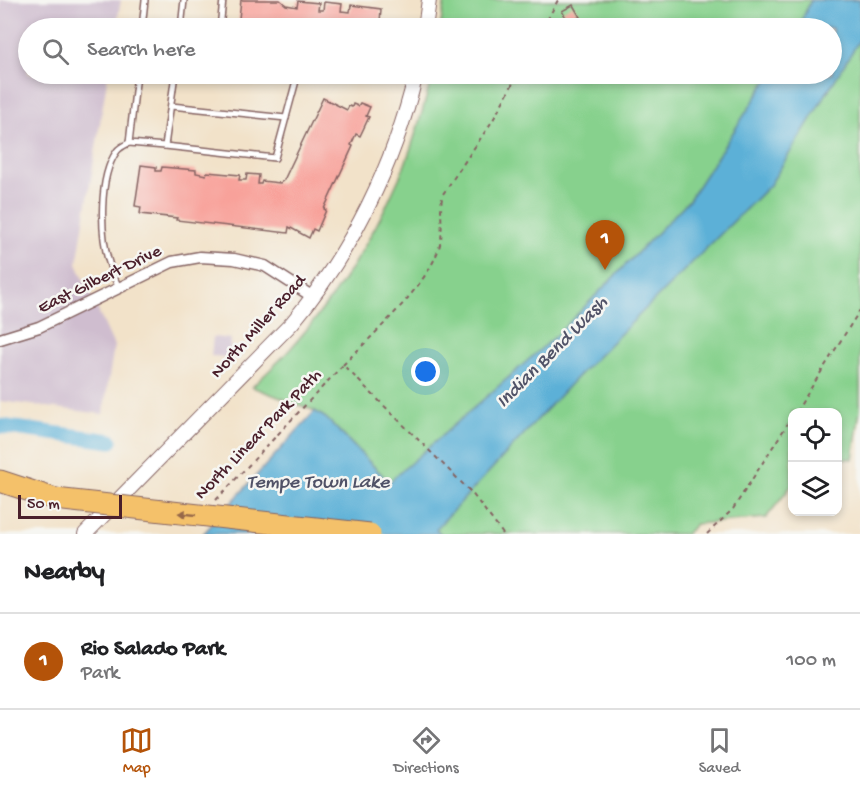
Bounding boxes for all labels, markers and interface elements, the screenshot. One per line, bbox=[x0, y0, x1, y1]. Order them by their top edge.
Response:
search box bbox=[18, 18, 842, 84]
icon: search bbox=[39, 35, 72, 68]
text: Search here bbox=[87, 38, 195, 64]
pin: 1 bbox=[586, 220, 624, 270]
street label: East Gilbert Drive bbox=[35, 241, 166, 319]
street label: North Miller Road bbox=[207, 270, 312, 383]
water label: Indian Bend Wash bbox=[492, 292, 614, 414]
your location bbox=[411, 357, 440, 386]
street label: North Linear Park Path bbox=[191, 365, 327, 505]
map controls bbox=[788, 408, 842, 516]
button: locate bbox=[788, 408, 842, 462]
button: layers bbox=[788, 462, 842, 516]
water label: Tempe Town Lake bbox=[247, 472, 390, 495]
scale bar bbox=[18, 492, 122, 520]
text: 50 m bbox=[27, 496, 60, 515]
one-way arrow bbox=[177, 509, 196, 519]
text: Nearby bbox=[24, 558, 105, 589]
text: Rio Salado Park bbox=[81, 637, 225, 663]
text: 1 bbox=[39, 650, 48, 673]
text: 100 m bbox=[786, 650, 836, 673]
text: Park bbox=[81, 663, 119, 686]
tab: Map bbox=[120, 724, 153, 779]
tab: Directions bbox=[393, 724, 459, 779]
tab: Saved bbox=[699, 724, 740, 779]

